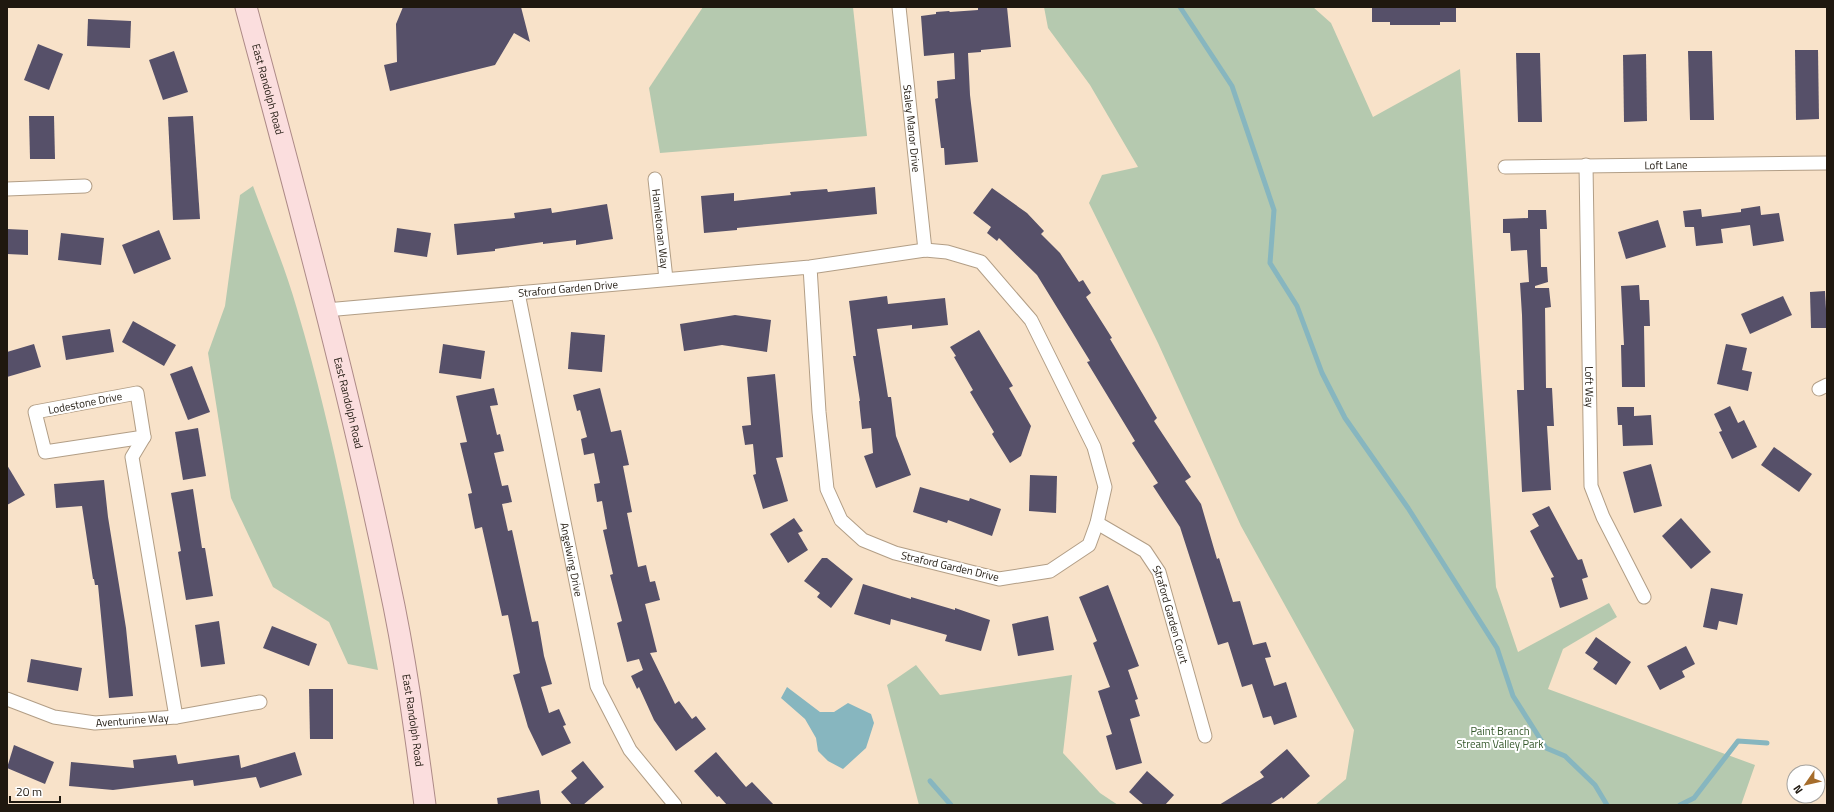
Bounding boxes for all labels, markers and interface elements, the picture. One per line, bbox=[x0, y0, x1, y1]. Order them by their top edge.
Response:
street label: East Randolph Road bbox=[248, 42, 288, 136]
street label: Staley Manor Drive bbox=[899, 84, 925, 173]
street label: Loft Lane bbox=[1644, 157, 1688, 173]
street label: Hamletonan Way bbox=[648, 188, 673, 270]
street label: Straford Garden Drive bbox=[517, 276, 619, 301]
street label: East Randolph Road bbox=[330, 356, 367, 450]
street label: Loft Way bbox=[1581, 366, 1598, 408]
street label: Lodestone Drive bbox=[47, 388, 124, 418]
street label: Angelwing Drive bbox=[556, 521, 587, 599]
street label: Straford Garden Drive bbox=[899, 547, 1001, 585]
street label: Straford Garden Court bbox=[1149, 562, 1192, 666]
street label: East Randolph Road bbox=[398, 673, 428, 768]
street label: Aventurine Way bbox=[95, 710, 170, 731]
park label: Paint Branch Stream Valley Park bbox=[1456, 723, 1544, 752]
north arrow bbox=[1786, 764, 1826, 804]
scale bar bbox=[10, 778, 60, 804]
text: 20 m bbox=[16, 782, 42, 801]
text: N bbox=[1789, 782, 1806, 797]

